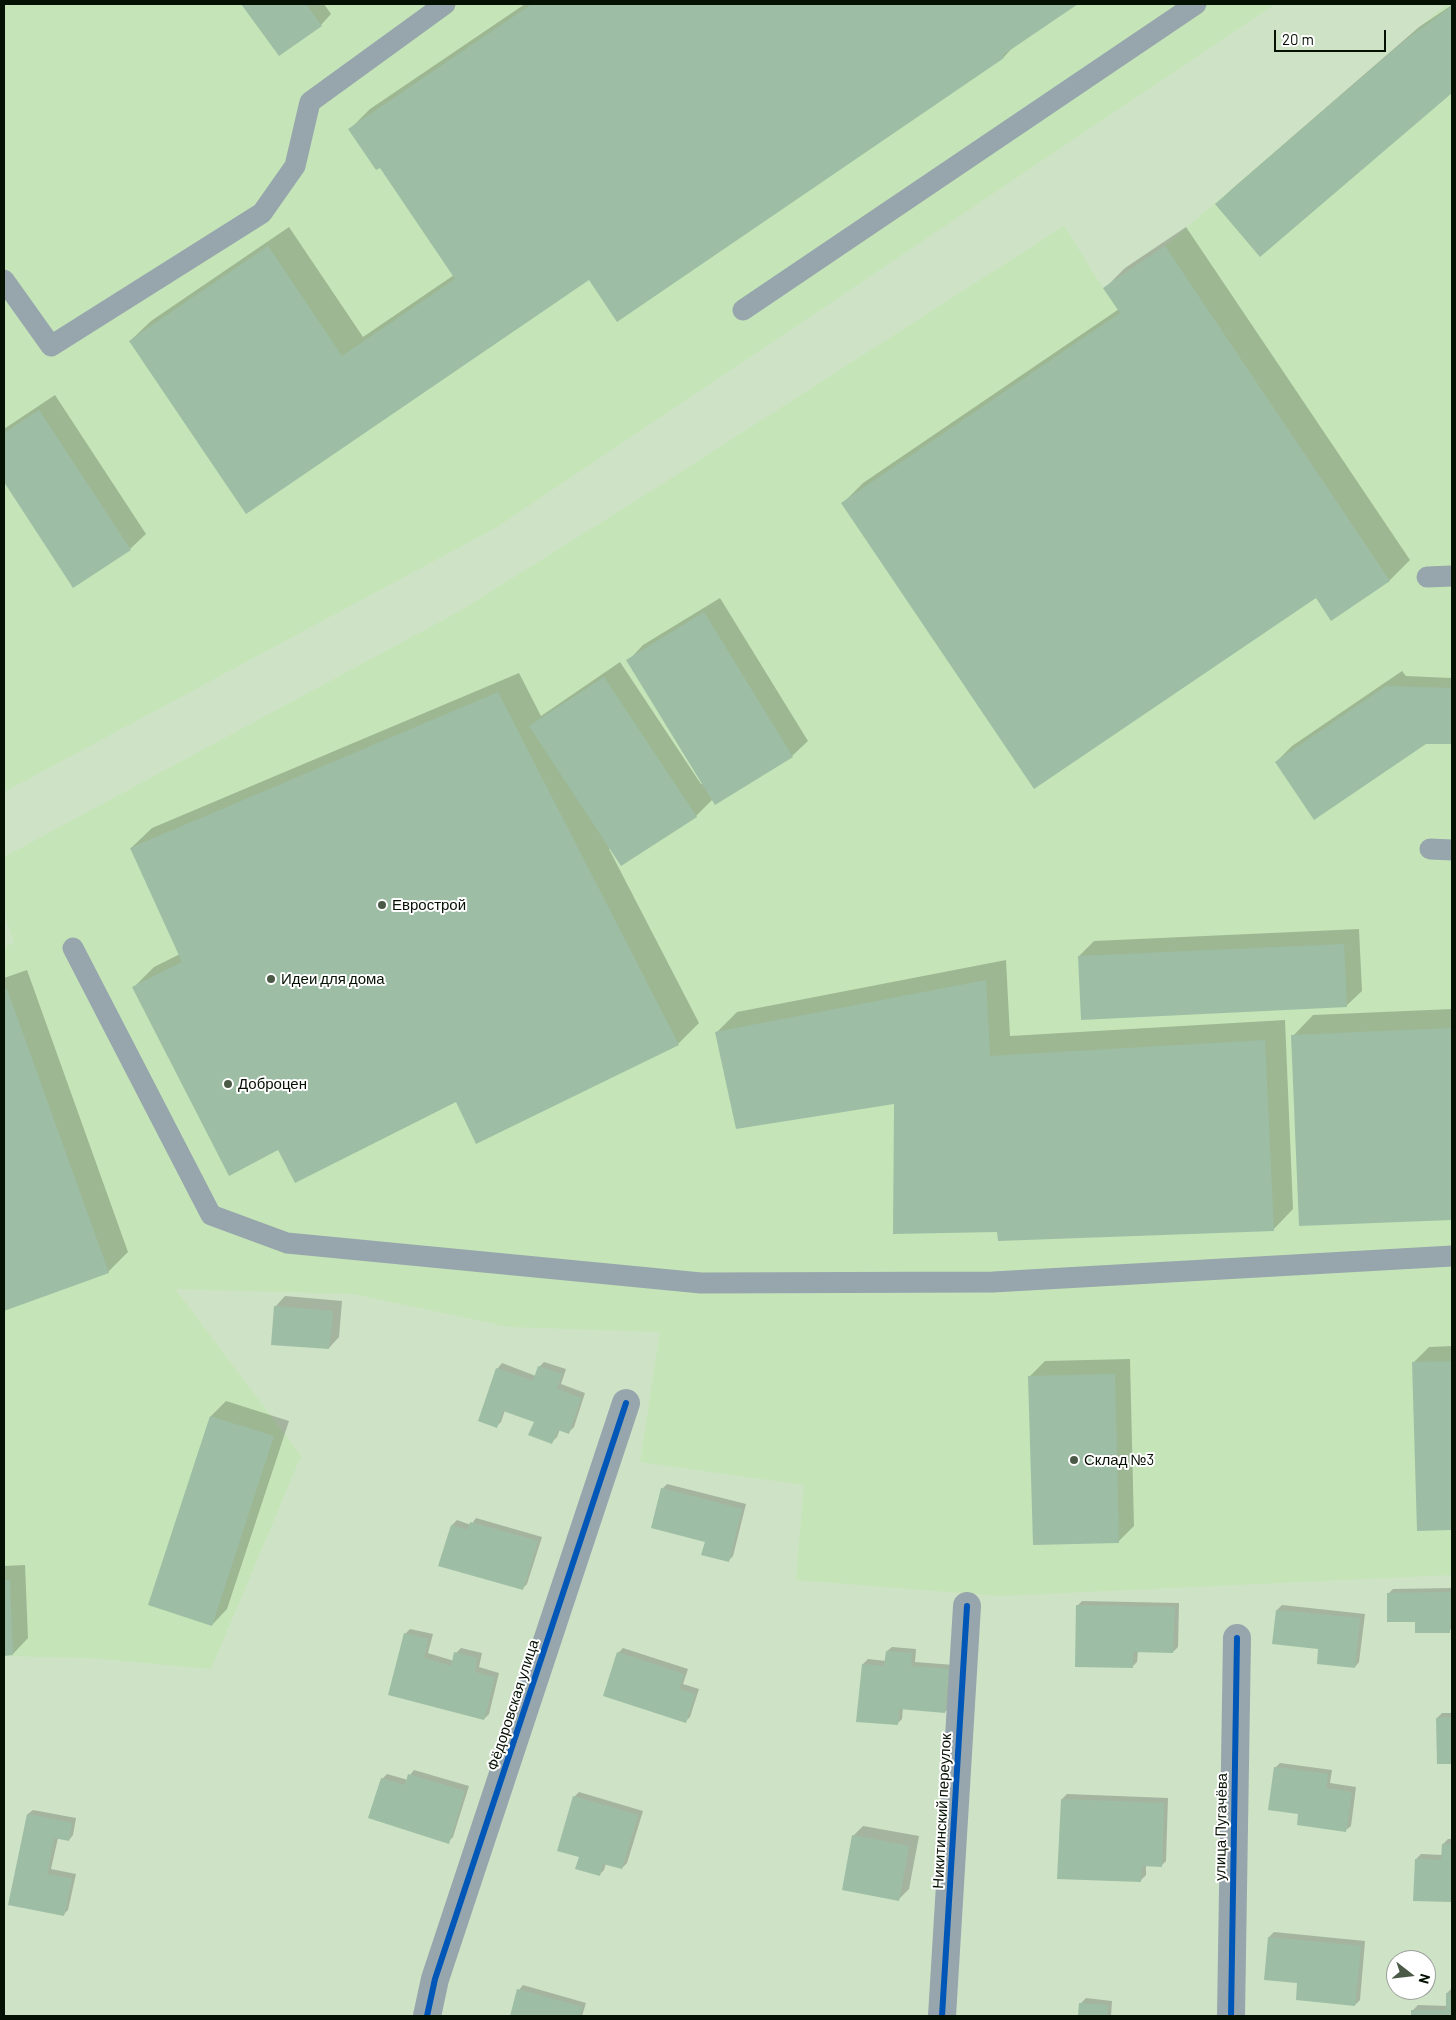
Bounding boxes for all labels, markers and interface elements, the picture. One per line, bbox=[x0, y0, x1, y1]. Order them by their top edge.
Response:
scale bar bbox=[1276, 20, 1388, 52]
text: 20 m bbox=[1282, 30, 1314, 48]
place label: Еврострой bbox=[392, 896, 466, 914]
marker: Еврострой bbox=[376, 899, 388, 911]
place label: Идеи для дома bbox=[281, 970, 385, 988]
marker: Идеи для дома bbox=[265, 973, 277, 985]
place label: Доброцен bbox=[238, 1075, 307, 1093]
marker: Доброцен bbox=[222, 1078, 234, 1090]
place label: Склад №3 bbox=[1084, 1451, 1154, 1469]
marker: Склад №3 bbox=[1068, 1454, 1080, 1466]
street label: Фёдоровская улица bbox=[483, 1637, 543, 1773]
street label: Никитинский переулок bbox=[929, 1733, 955, 1889]
street label: улица Пугачёва bbox=[1211, 1773, 1231, 1881]
north arrow bbox=[1386, 1950, 1436, 2000]
text: N bbox=[1415, 1972, 1434, 1986]

